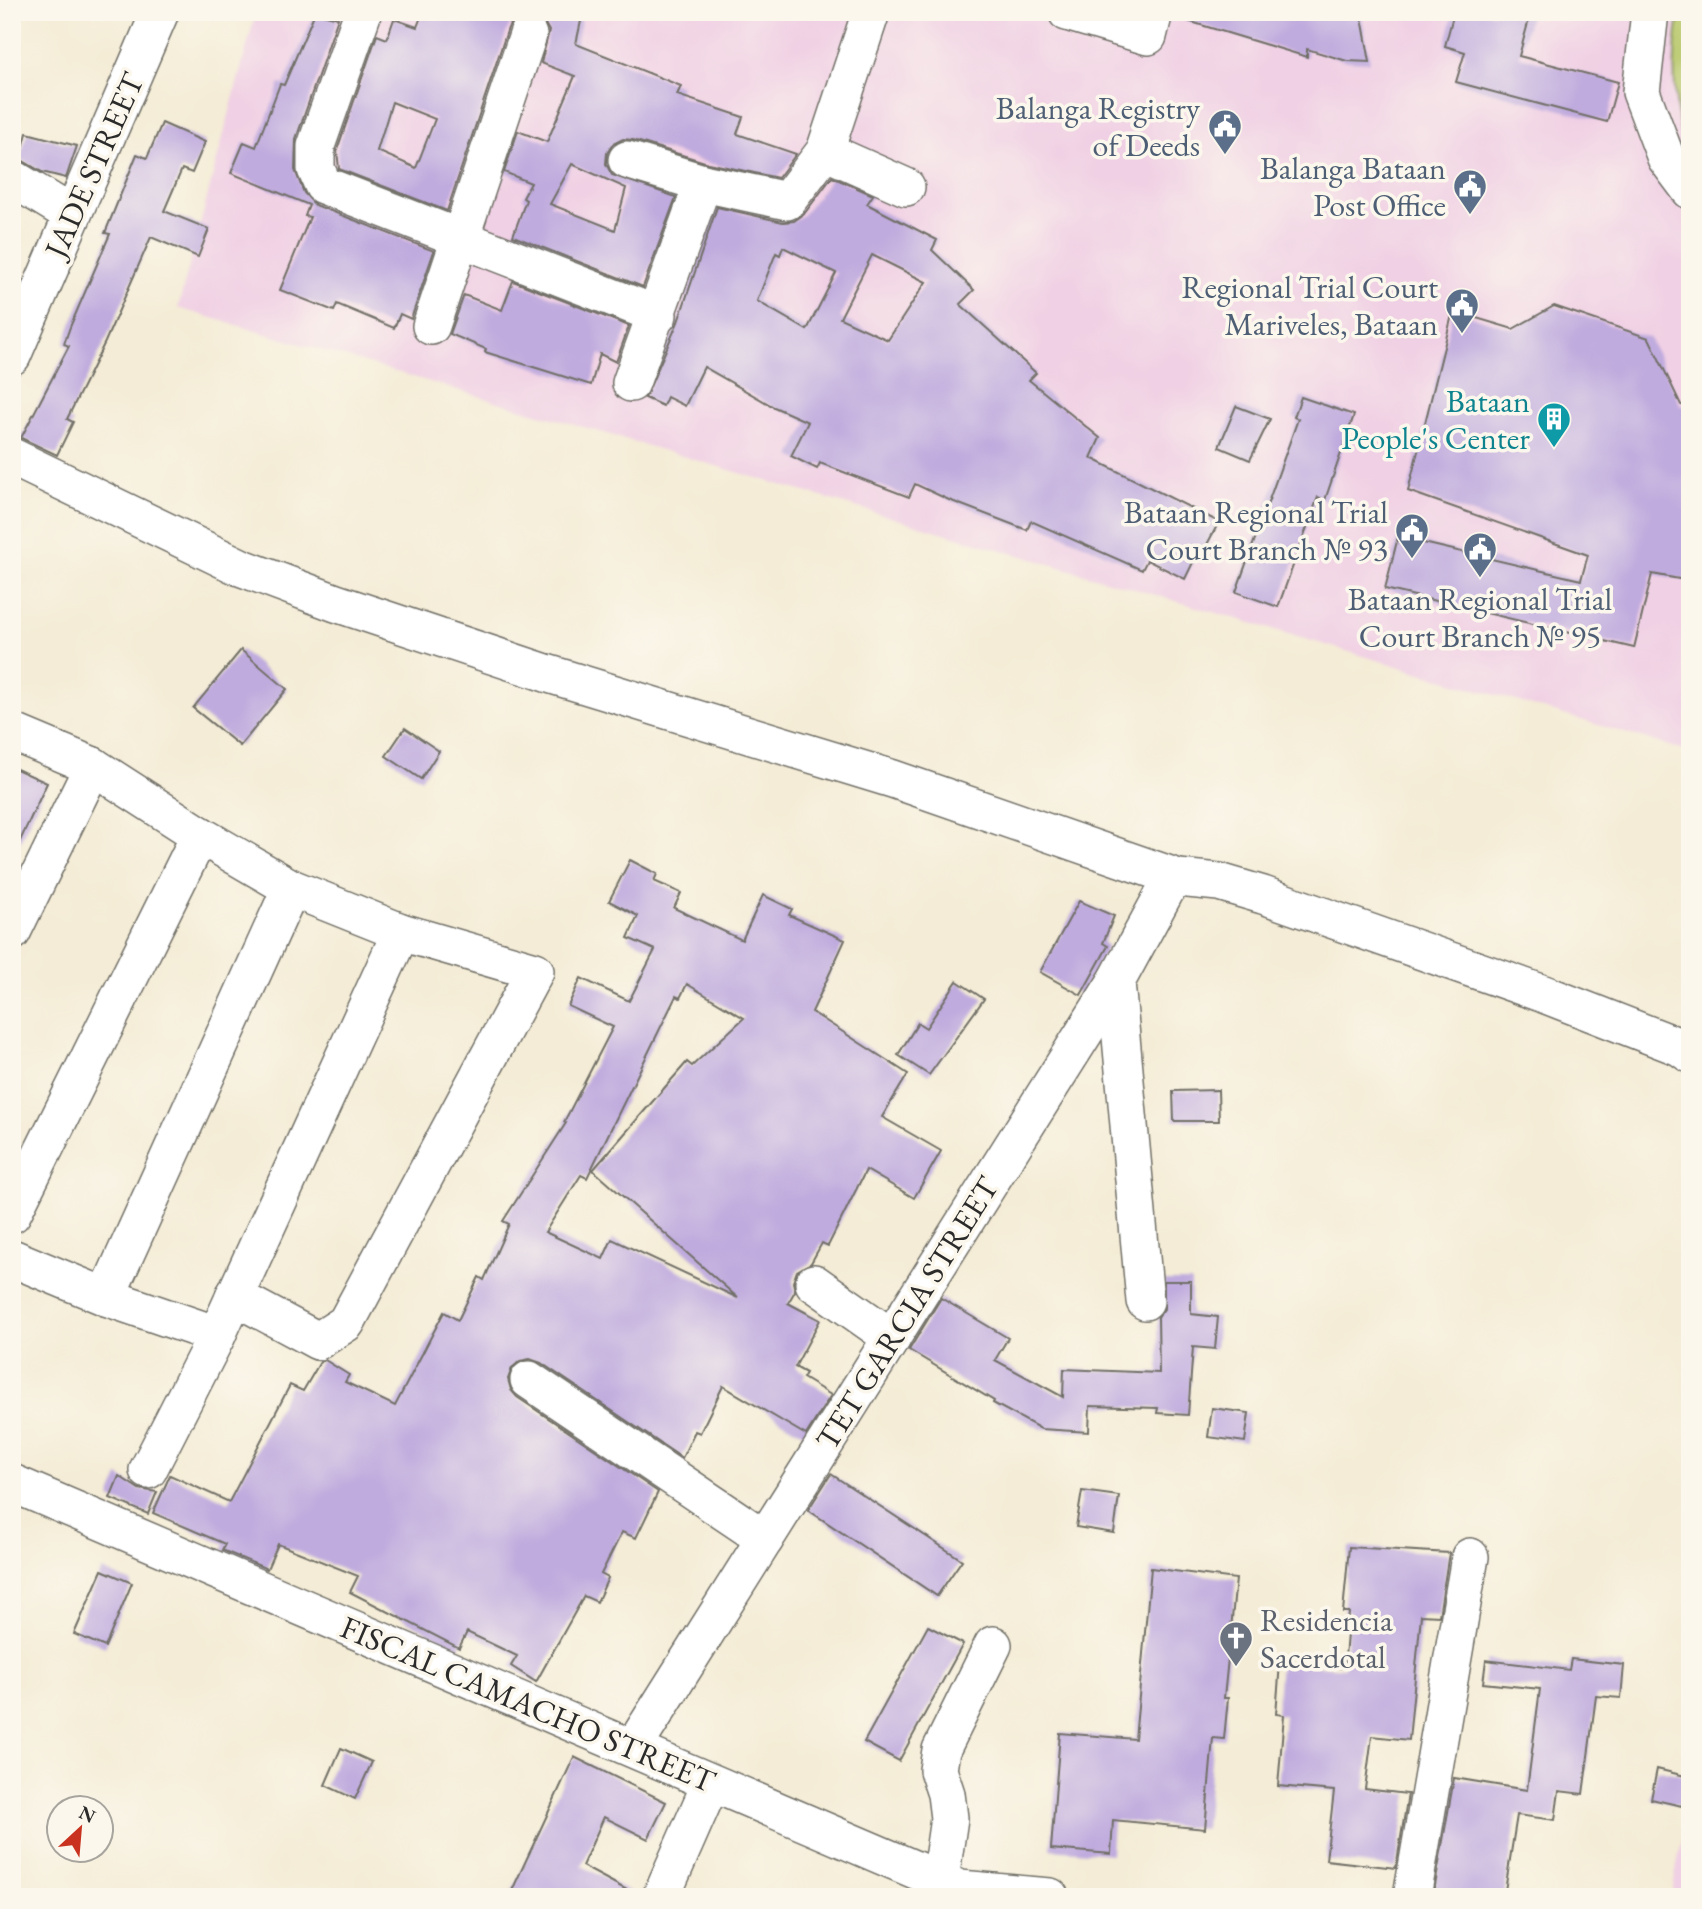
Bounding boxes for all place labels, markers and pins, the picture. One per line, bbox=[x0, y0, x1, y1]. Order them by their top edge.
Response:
place label: Balanga Registry of Deeds bbox=[996, 87, 1201, 166]
public building icon: Balanga Registry of Deeds bbox=[1206, 107, 1244, 156]
place label: Balanga Bataan Post Office bbox=[1260, 147, 1446, 226]
public building icon: Balanga Bataan Post Office bbox=[1451, 167, 1489, 216]
place label: Regional Trial Court Mariveles, Bataan bbox=[1182, 266, 1438, 345]
public building icon: Regional Trial Court Mariveles, Bataan bbox=[1443, 286, 1481, 335]
place label: Bataan People's Center bbox=[1341, 380, 1530, 459]
building icon: Bataan People's Center bbox=[1535, 400, 1573, 449]
place label: Bataan Regional Trial Court Branch № 93 bbox=[1124, 491, 1388, 570]
public building icon: Bataan Regional Trial Court Branch № 93 bbox=[1393, 511, 1431, 560]
public building icon: Bataan Regional Trial Court Branch № 95 bbox=[1461, 530, 1499, 579]
place label: Bataan Regional Trial Court Branch № 95 bbox=[1348, 578, 1612, 657]
place label: Residencia Sacerdotal bbox=[1260, 1599, 1393, 1678]
church icon: Residencia Sacerdotal bbox=[1217, 1619, 1255, 1668]

